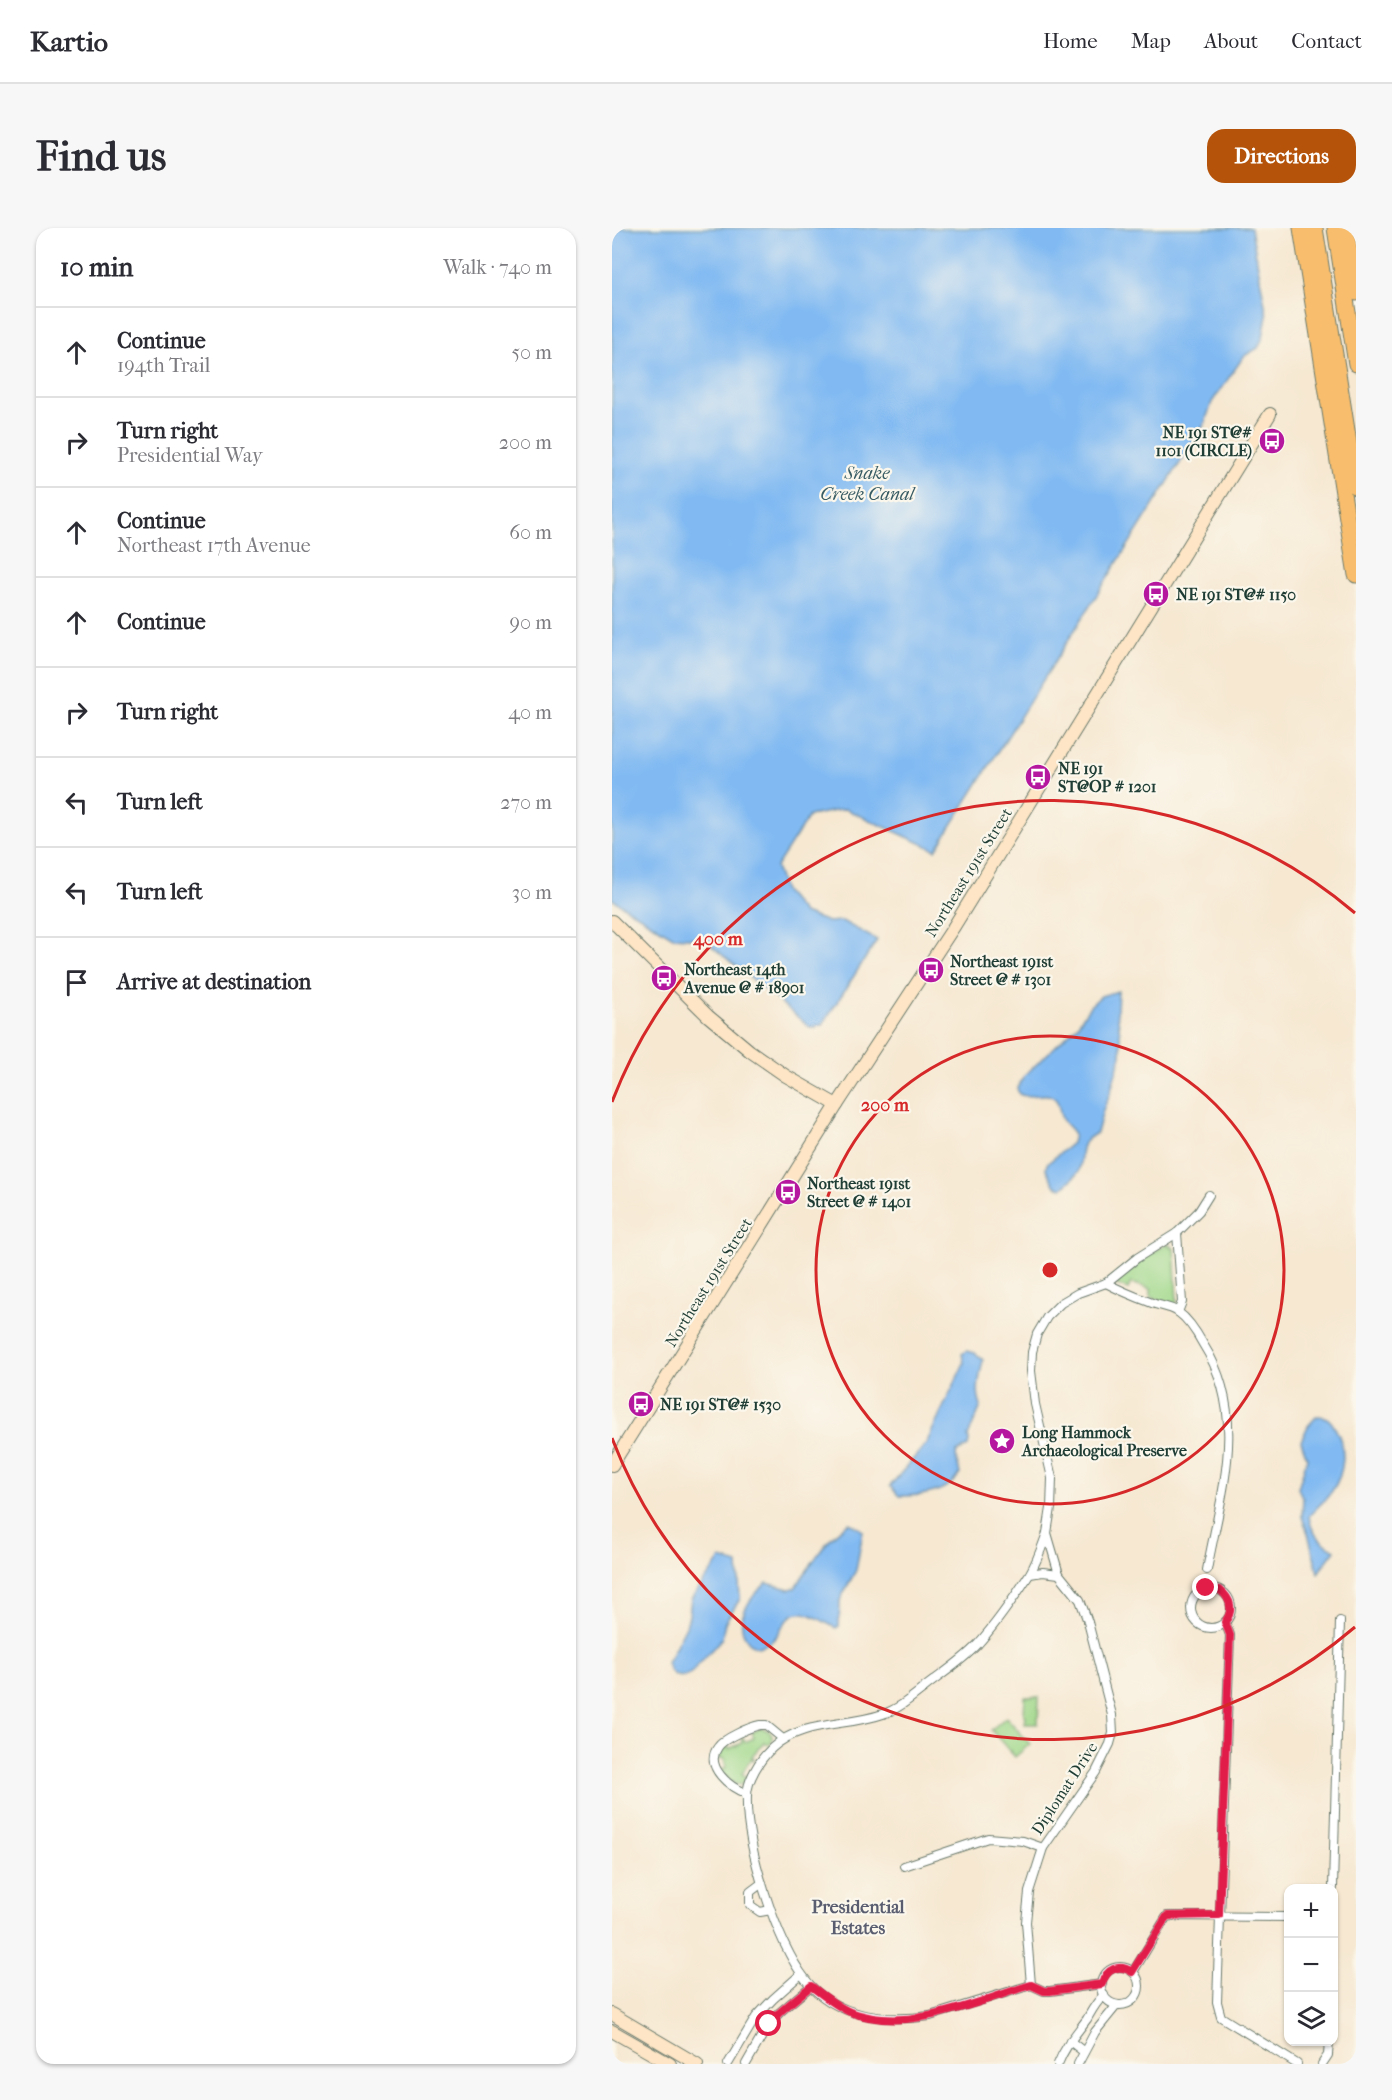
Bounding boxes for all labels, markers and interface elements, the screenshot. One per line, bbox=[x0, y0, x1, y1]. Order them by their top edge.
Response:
text: Kartio bbox=[30, 25, 108, 58]
text: Home bbox=[1043, 29, 1098, 53]
text: Map bbox=[1131, 29, 1171, 53]
text: About bbox=[1204, 29, 1258, 53]
text: Contact bbox=[1291, 29, 1362, 53]
button: Directions bbox=[1207, 129, 1356, 183]
text: Find us bbox=[36, 132, 166, 181]
text: 10 min bbox=[60, 252, 133, 283]
text: Walk · 740 m bbox=[443, 256, 552, 279]
text: Continue bbox=[117, 328, 206, 354]
icon: ahead bbox=[60, 336, 93, 369]
text: 50 m bbox=[511, 341, 552, 364]
text: 194th Trail bbox=[117, 354, 210, 377]
text: Turn right bbox=[117, 418, 218, 444]
place label: NE 191 ST@# 1101 (CIRCLE) bbox=[1156, 423, 1252, 461]
icon: right bbox=[60, 426, 93, 459]
bus stop icon: NE 191 ST@# 1101 (CIRCLE) bbox=[1257, 426, 1287, 456]
text: 200 m bbox=[499, 431, 552, 454]
text: Presidential Way bbox=[117, 444, 263, 467]
water label: Snake Creek Canal bbox=[820, 463, 916, 505]
text: Continue bbox=[117, 508, 206, 534]
icon: ahead bbox=[60, 516, 93, 549]
text: 60 m bbox=[509, 521, 552, 544]
text: Northeast 17th Avenue bbox=[117, 534, 311, 557]
bus stop icon: NE 191 ST@# 1150 bbox=[1141, 579, 1171, 609]
place label: NE 191 ST@# 1150 bbox=[1176, 585, 1296, 605]
icon: ahead bbox=[60, 606, 93, 639]
text: Continue bbox=[117, 609, 206, 635]
text: 90 m bbox=[510, 611, 552, 634]
icon: right bbox=[60, 696, 93, 729]
text: Turn right bbox=[117, 699, 218, 725]
text: 40 m bbox=[508, 701, 552, 724]
place label: NE 191 ST@OP # 1201 bbox=[1058, 759, 1157, 796]
bus stop icon: NE 191 ST@OP # 1201 bbox=[1023, 762, 1053, 792]
icon: left bbox=[60, 786, 93, 819]
text: Turn left bbox=[117, 789, 203, 815]
text: 270 m bbox=[500, 791, 552, 814]
street label: Northeast 191st Street bbox=[921, 804, 1016, 940]
icon: left bbox=[60, 876, 93, 909]
text: Turn left bbox=[117, 879, 203, 905]
text: 30 m bbox=[512, 881, 552, 904]
text: 400 m bbox=[692, 929, 744, 950]
place label: Northeast 191st Street @ # 1301 bbox=[950, 952, 1053, 990]
bus stop icon: Northeast 191st Street @ # 1301 bbox=[916, 955, 946, 985]
place label: Northeast 14th Avenue @ # 18901 bbox=[683, 960, 805, 998]
bus stop icon: Northeast 14th Avenue @ # 18901 bbox=[649, 963, 679, 993]
icon: arrive bbox=[60, 966, 93, 999]
text: Arrive at destination bbox=[117, 969, 311, 995]
text: 200 m bbox=[861, 1095, 910, 1116]
place label: Northeast 191st Street @ # 1401 bbox=[807, 1174, 911, 1212]
bus stop icon: Northeast 191st Street @ # 1401 bbox=[773, 1177, 803, 1207]
street label: Northeast 191st Street bbox=[661, 1214, 756, 1350]
centre of rings bbox=[1040, 1260, 1060, 1280]
bus stop icon: NE 191 ST@# 1530 bbox=[626, 1389, 656, 1419]
place label: NE 191 ST@# 1530 bbox=[660, 1395, 781, 1415]
place label: Long Hammock Archaeological Preserve bbox=[1021, 1423, 1187, 1461]
place icon: Long Hammock Archaeological Preserve bbox=[987, 1426, 1017, 1456]
route end bbox=[1192, 1574, 1218, 1600]
street label: Diplomat Drive bbox=[1027, 1738, 1101, 1838]
map controls bbox=[1284, 1884, 1338, 2046]
button: + bbox=[1284, 1884, 1338, 1938]
district label: Presidential Estates bbox=[811, 1897, 906, 1939]
button: − bbox=[1284, 1938, 1338, 1992]
button: layers bbox=[1284, 1992, 1338, 2046]
route start bbox=[755, 2010, 781, 2036]

